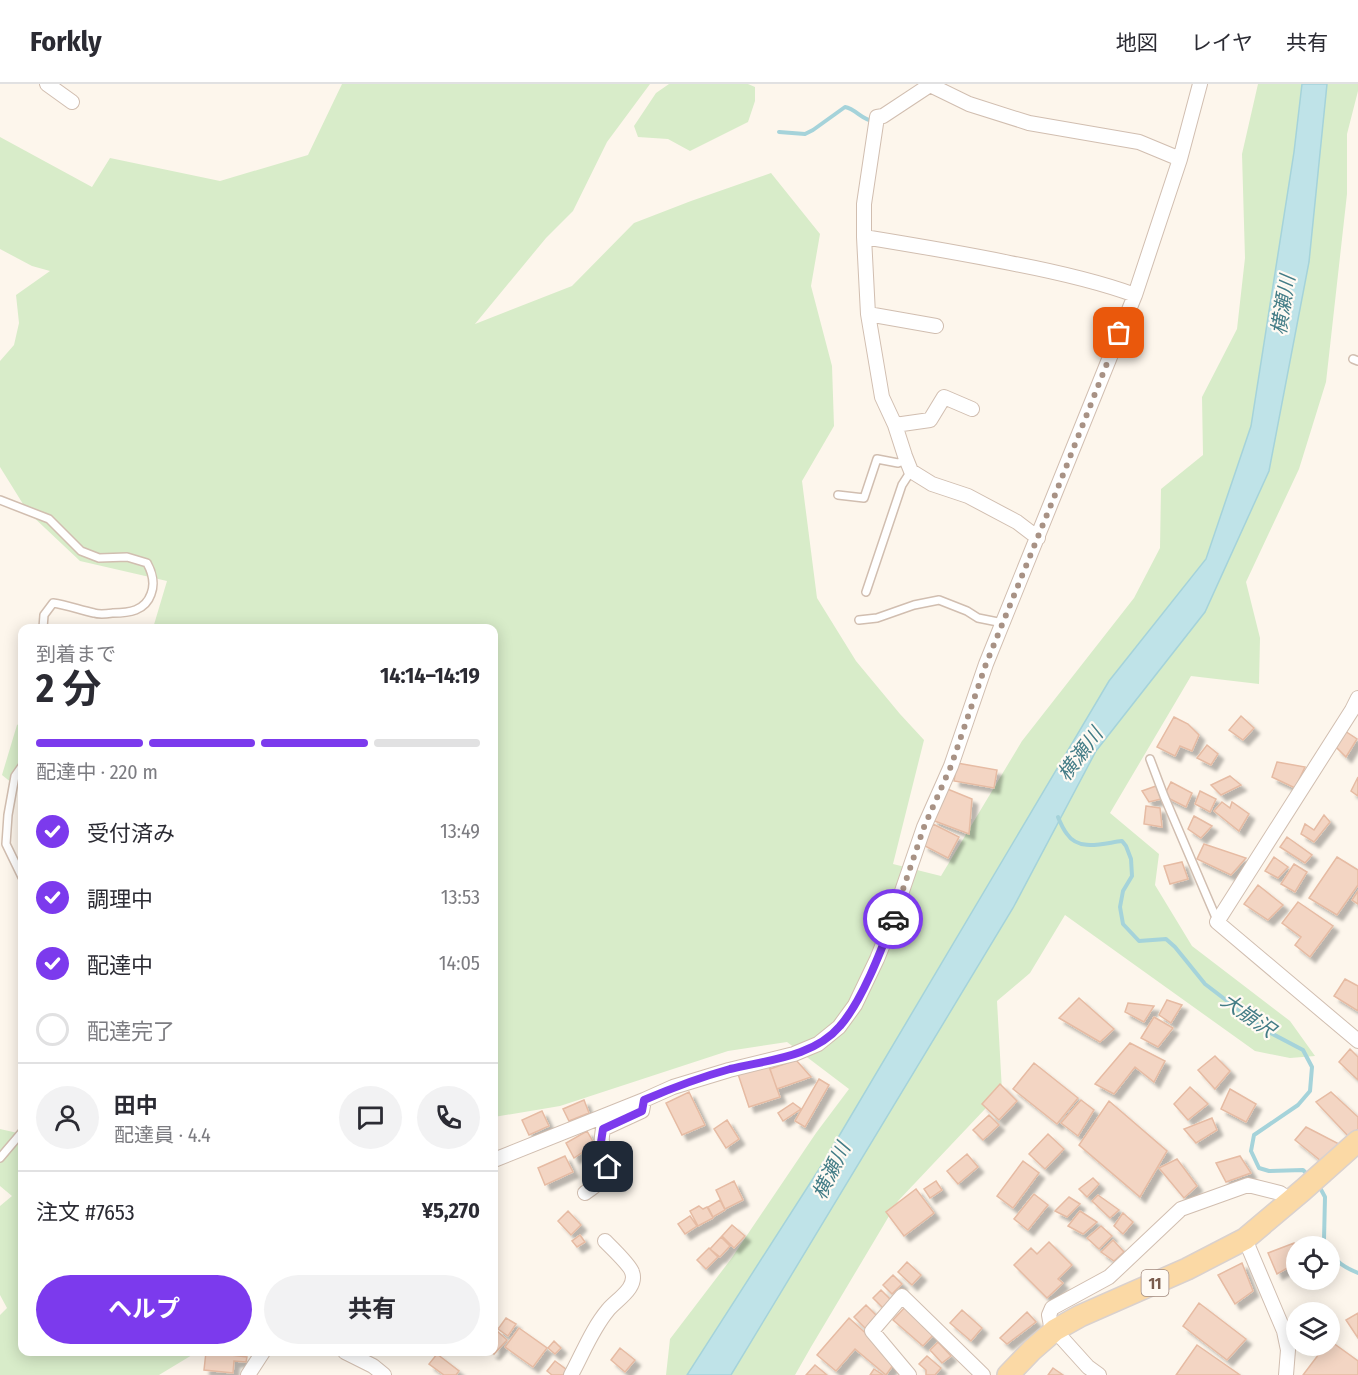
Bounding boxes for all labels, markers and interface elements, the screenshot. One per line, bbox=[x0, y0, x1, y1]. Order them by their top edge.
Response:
text: Forkly bbox=[30, 25, 102, 58]
text: 地図 bbox=[1116, 30, 1158, 56]
text: レイヤ bbox=[1191, 30, 1253, 56]
text: 共有 bbox=[1286, 30, 1328, 56]
water label: 横瀬川 bbox=[1266, 272, 1300, 337]
pin bbox=[1093, 307, 1144, 358]
icon: bag bbox=[1102, 316, 1135, 349]
text: 到着まで bbox=[36, 642, 116, 666]
text: 14:14–14:19 bbox=[380, 662, 480, 689]
text: 2 分 bbox=[36, 666, 101, 712]
water label: 横瀬川 bbox=[1052, 721, 1109, 785]
text: 配達中 · 220 m bbox=[36, 760, 158, 784]
icon: check bbox=[36, 815, 69, 848]
text: 13:49 bbox=[440, 819, 480, 843]
text: 受付済み bbox=[87, 820, 175, 847]
icon: check bbox=[36, 881, 69, 914]
text: 13:53 bbox=[441, 885, 480, 909]
text: 調理中 bbox=[87, 886, 153, 913]
courier bbox=[863, 889, 923, 949]
icon: car bbox=[877, 903, 910, 936]
icon: check bbox=[36, 947, 69, 980]
text: 14:05 bbox=[439, 951, 480, 975]
text: 配達中 bbox=[87, 952, 153, 979]
water label: 大崩沢 bbox=[1217, 988, 1282, 1044]
text: 配達完了 bbox=[87, 1018, 175, 1045]
button: person bbox=[36, 1086, 99, 1149]
button: chat bbox=[339, 1086, 402, 1149]
button: phone bbox=[417, 1086, 480, 1149]
text: 田中 bbox=[114, 1092, 158, 1119]
text: 配達員 · 4.4 bbox=[114, 1123, 211, 1147]
water label: 横瀬川 bbox=[807, 1137, 856, 1203]
pin bbox=[582, 1141, 633, 1192]
icon: home bbox=[591, 1150, 624, 1183]
text: ¥5,270 bbox=[422, 1197, 480, 1224]
text: 注文 #7653 bbox=[36, 1199, 135, 1226]
map controls bbox=[1286, 1236, 1340, 1356]
button: locate bbox=[1286, 1236, 1340, 1290]
road number: 11 bbox=[1142, 1270, 1168, 1296]
button: ヘルプ bbox=[36, 1275, 252, 1344]
button: 共有 bbox=[264, 1275, 480, 1344]
button: layers bbox=[1286, 1302, 1340, 1356]

